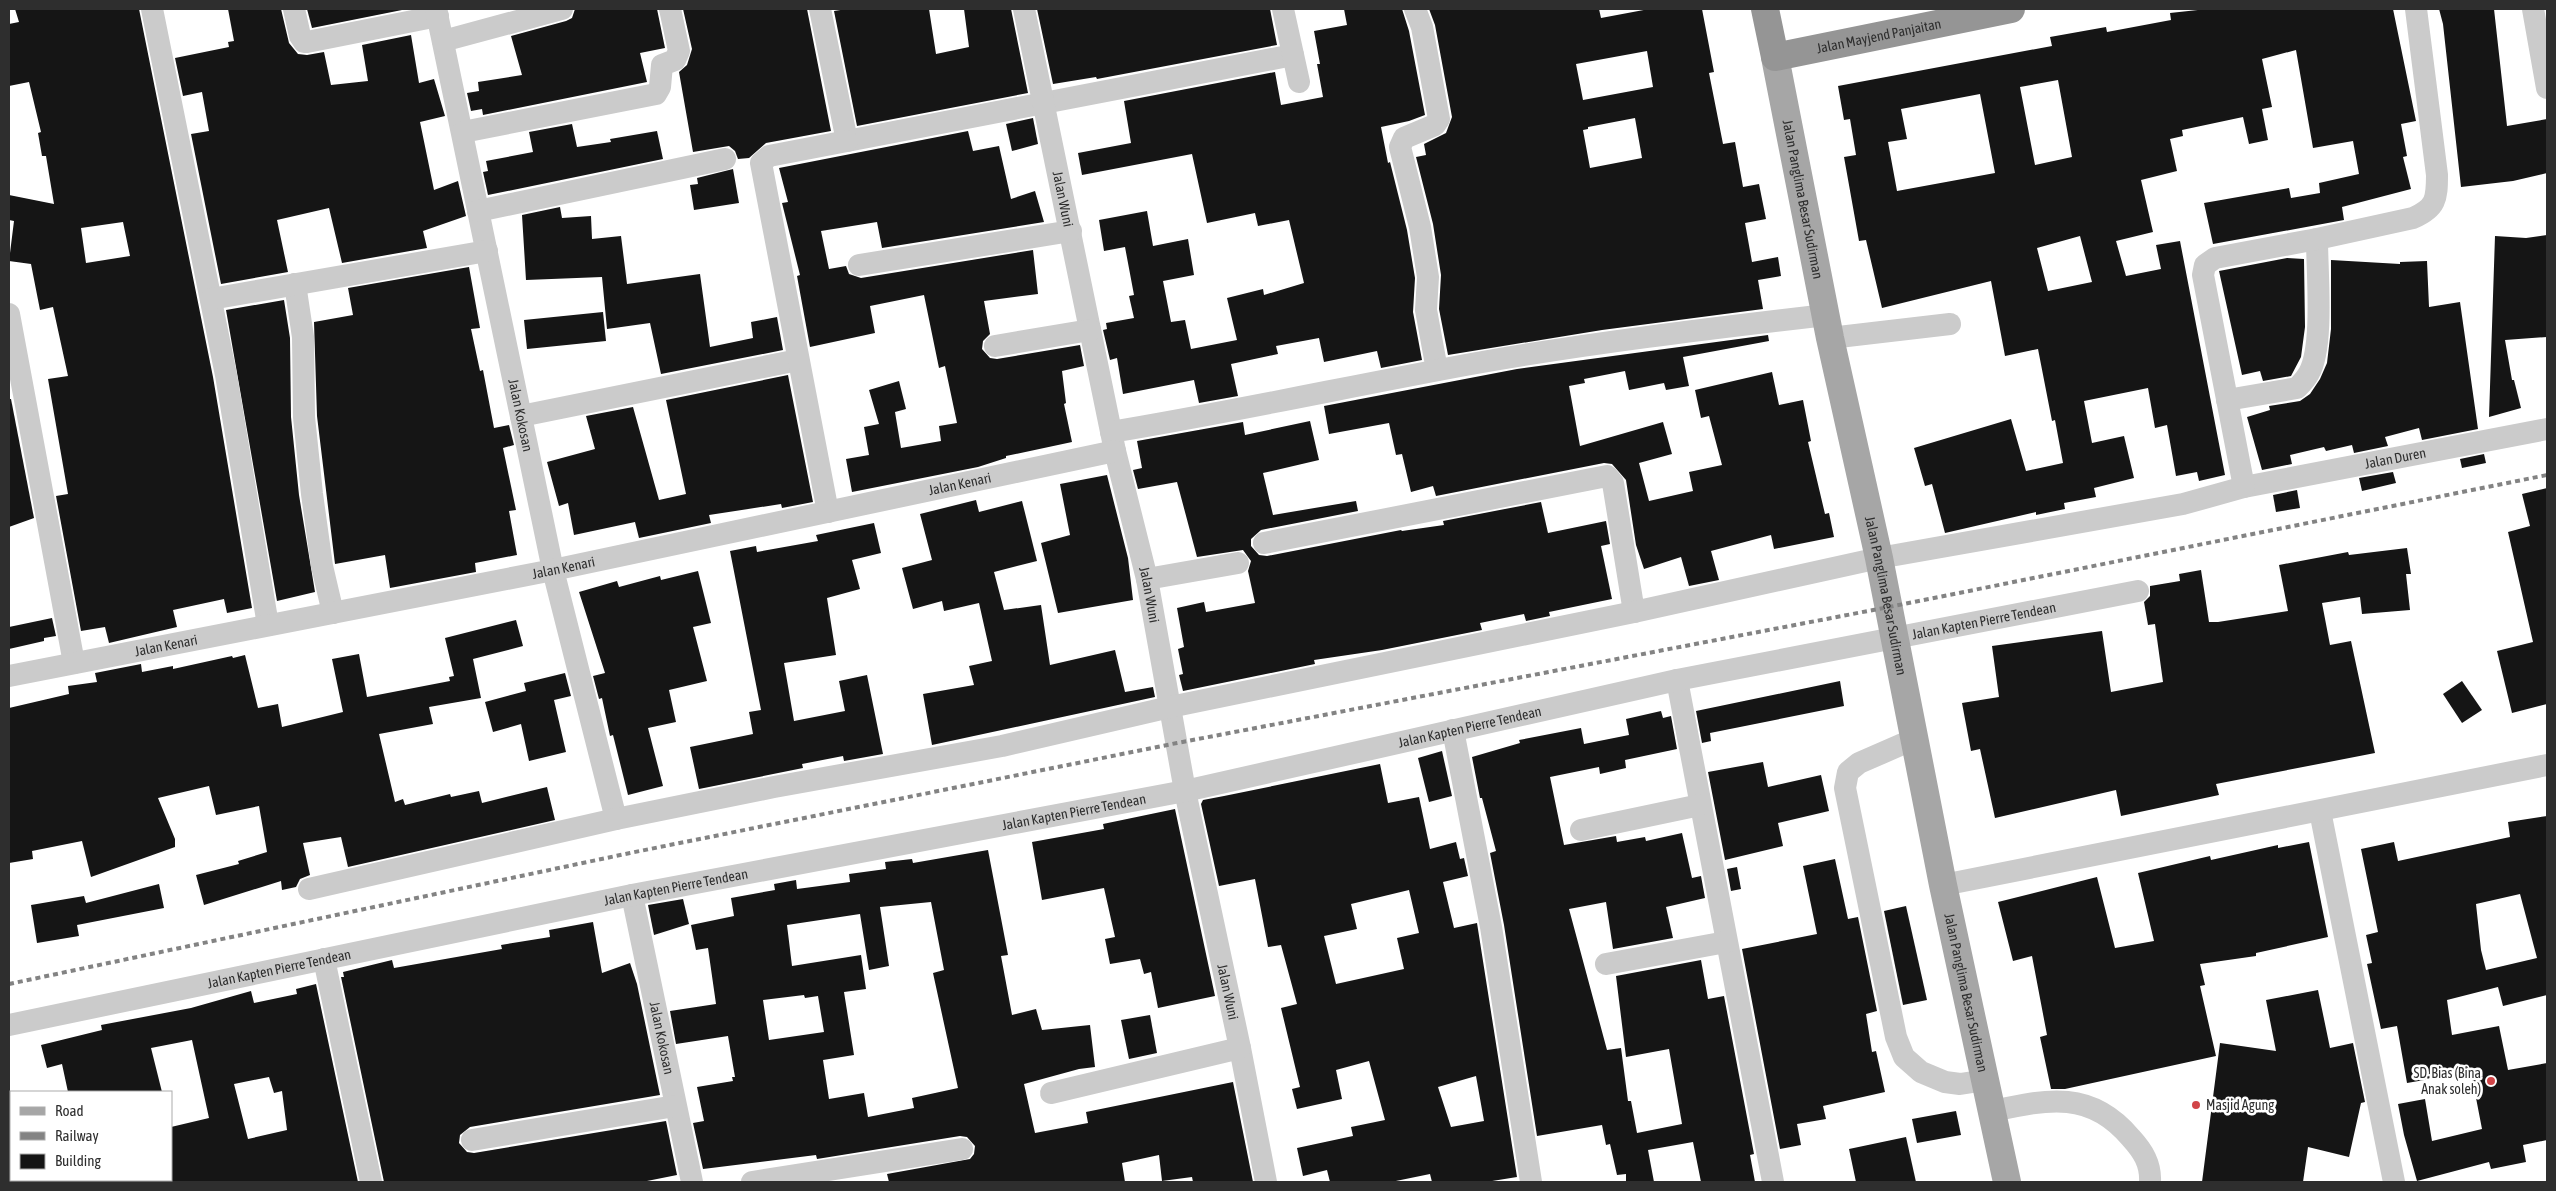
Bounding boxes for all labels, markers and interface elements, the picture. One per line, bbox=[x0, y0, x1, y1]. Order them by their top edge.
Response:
street label: Jalan Mayjend Panjaitan bbox=[1815, 15, 1943, 56]
street label: Jalan Panglima Besar Sudirman bbox=[1779, 118, 1826, 280]
street label: Jalan Wuni bbox=[1050, 170, 1077, 228]
street label: Jalan Kokosan bbox=[505, 377, 536, 453]
street label: Jalan Duren bbox=[2363, 444, 2427, 472]
street label: Jalan Kenari bbox=[927, 469, 993, 498]
street label: Jalan Panglima Besar Sudirman bbox=[1862, 515, 1910, 677]
street label: Jalan Kenari bbox=[531, 553, 596, 582]
street label: Jalan Wuni bbox=[1136, 565, 1163, 624]
street label: Jalan Kapten Pierre Tendean bbox=[1911, 599, 2057, 642]
street label: Jalan Kenari bbox=[133, 631, 199, 659]
street label: Jalan Kapten Pierre Tendean bbox=[1397, 703, 1543, 751]
street label: Jalan Kapten Pierre Tendean bbox=[1001, 791, 1147, 833]
street label: Jalan Kapten Pierre Tendean bbox=[602, 865, 749, 909]
street label: Jalan Panglima Besar Sudirman bbox=[1941, 912, 1991, 1073]
street label: Jalan Kapten Pierre Tendean bbox=[206, 946, 352, 991]
street label: Jalan Wuni bbox=[1214, 962, 1242, 1021]
street label: Jalan Kokosan bbox=[646, 1000, 677, 1076]
place label: SD. Bias (Bina Anak soleh) bbox=[2413, 1065, 2481, 1097]
marker: SD. Bias (Bina Anak soleh) bbox=[2485, 1075, 2497, 1087]
legend bbox=[10, 1091, 172, 1181]
place label: Masjid Agung bbox=[2206, 1097, 2274, 1113]
marker: Masjid Agung bbox=[2190, 1099, 2202, 1111]
text: Road bbox=[55, 1102, 84, 1119]
text: Railway bbox=[55, 1127, 99, 1144]
text: Building bbox=[55, 1152, 101, 1169]

